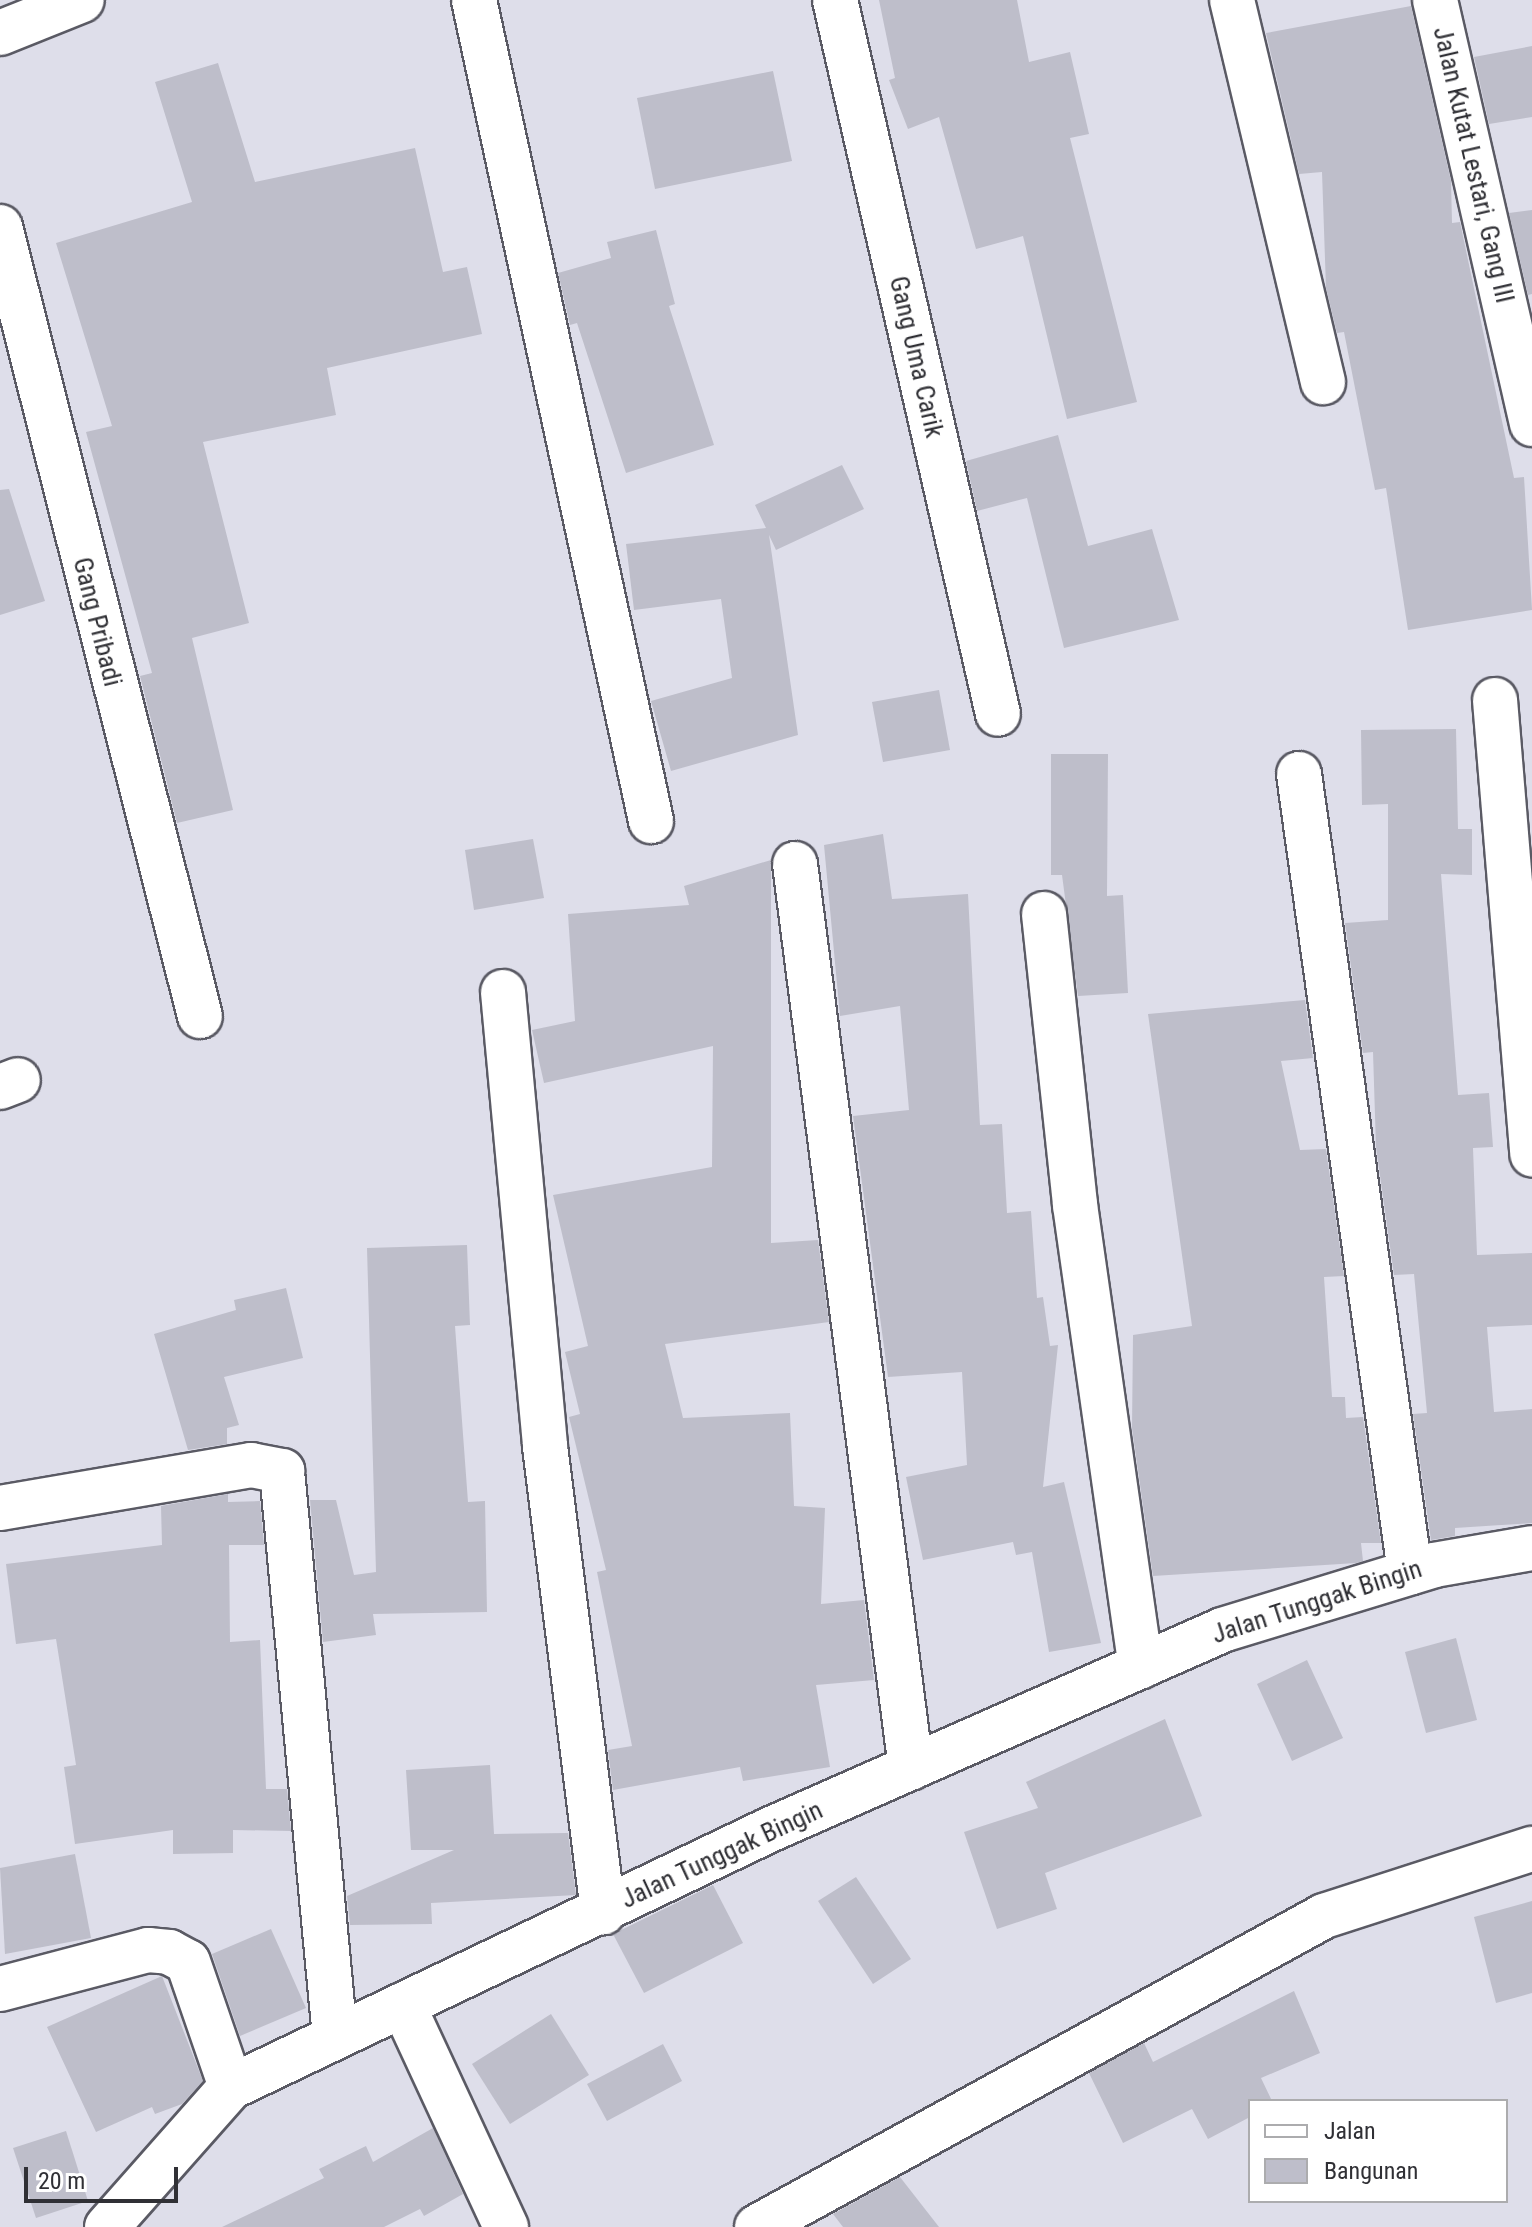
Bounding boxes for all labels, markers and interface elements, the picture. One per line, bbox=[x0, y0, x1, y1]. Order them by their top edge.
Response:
street label: Jalan Kutat Lestari, Gang III bbox=[1426, 24, 1520, 306]
street label: Gang Uma Carik bbox=[882, 273, 950, 441]
street label: Gang Pribadi bbox=[66, 554, 128, 690]
street label: Jalan Tunggak Bingin bbox=[1208, 1553, 1426, 1651]
street label: Jalan Tunggak Bingin bbox=[616, 1794, 828, 1916]
legend bbox=[1248, 2099, 1508, 2203]
text: Jalan bbox=[1324, 2117, 1376, 2145]
scale bar bbox=[28, 2151, 182, 2201]
text: Bangunan bbox=[1324, 2157, 1418, 2185]
text: 20 m bbox=[38, 2167, 85, 2195]

